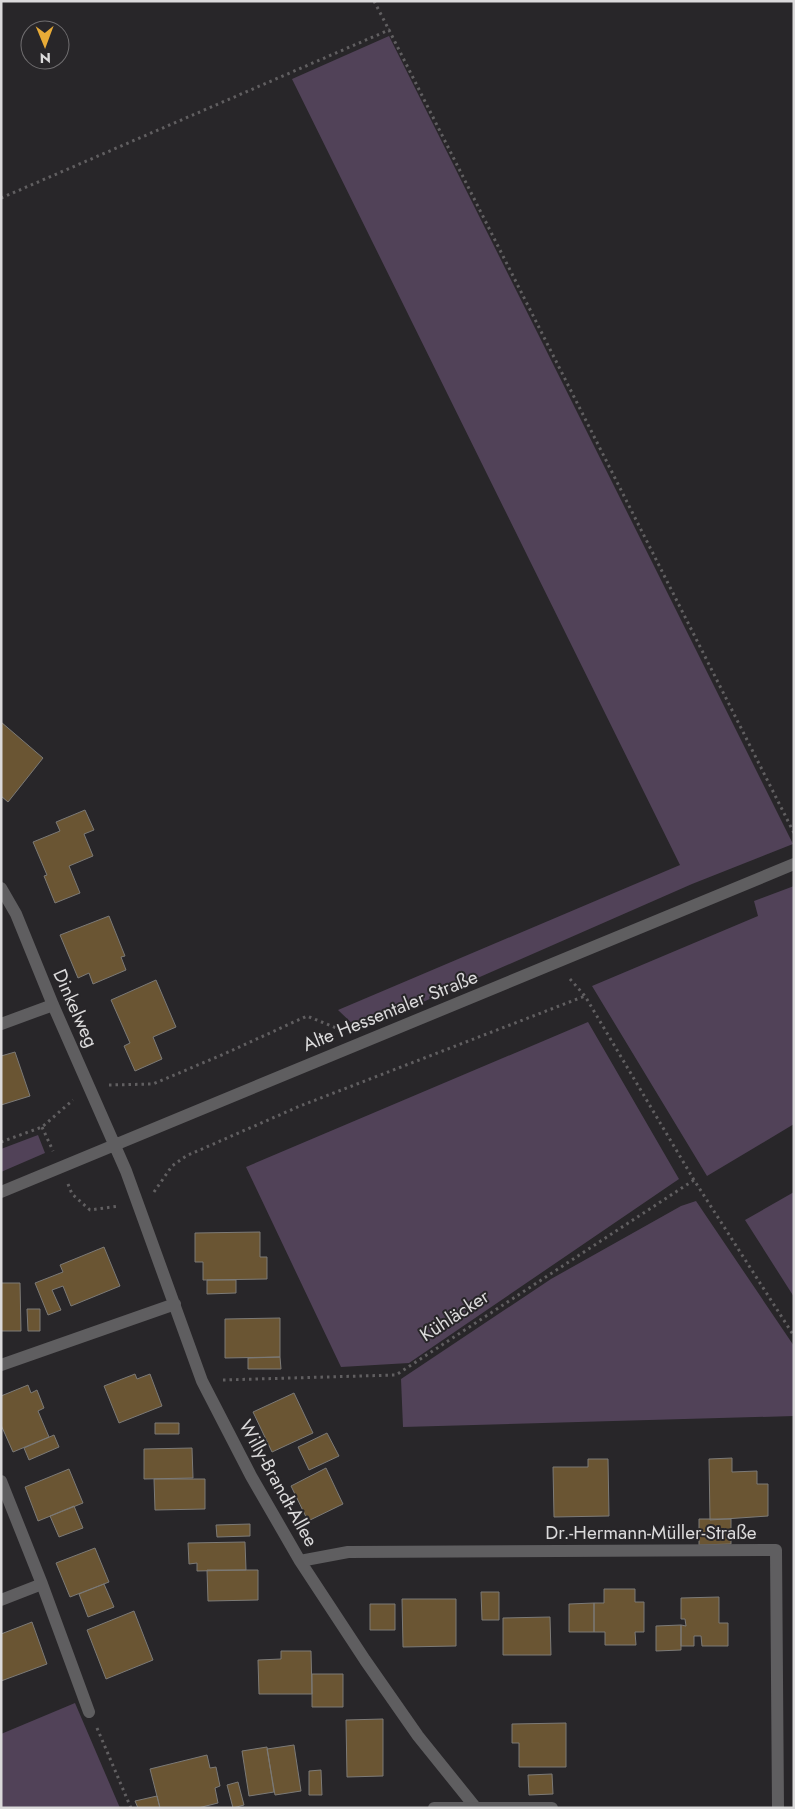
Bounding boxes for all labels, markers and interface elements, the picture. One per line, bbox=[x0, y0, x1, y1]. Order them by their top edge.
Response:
north arrow bbox=[20, 20, 70, 70]
text: N bbox=[39, 48, 51, 68]
street label: Alte Hessentaler Straße bbox=[299, 963, 482, 1058]
street label: Dinkelweg bbox=[46, 965, 105, 1052]
street label: Kühläcker bbox=[414, 1283, 495, 1348]
street label: Willy-Brandt-Allee bbox=[233, 1415, 325, 1552]
street label: Dr.-Hermann-Müller-Straße bbox=[545, 1519, 757, 1546]

